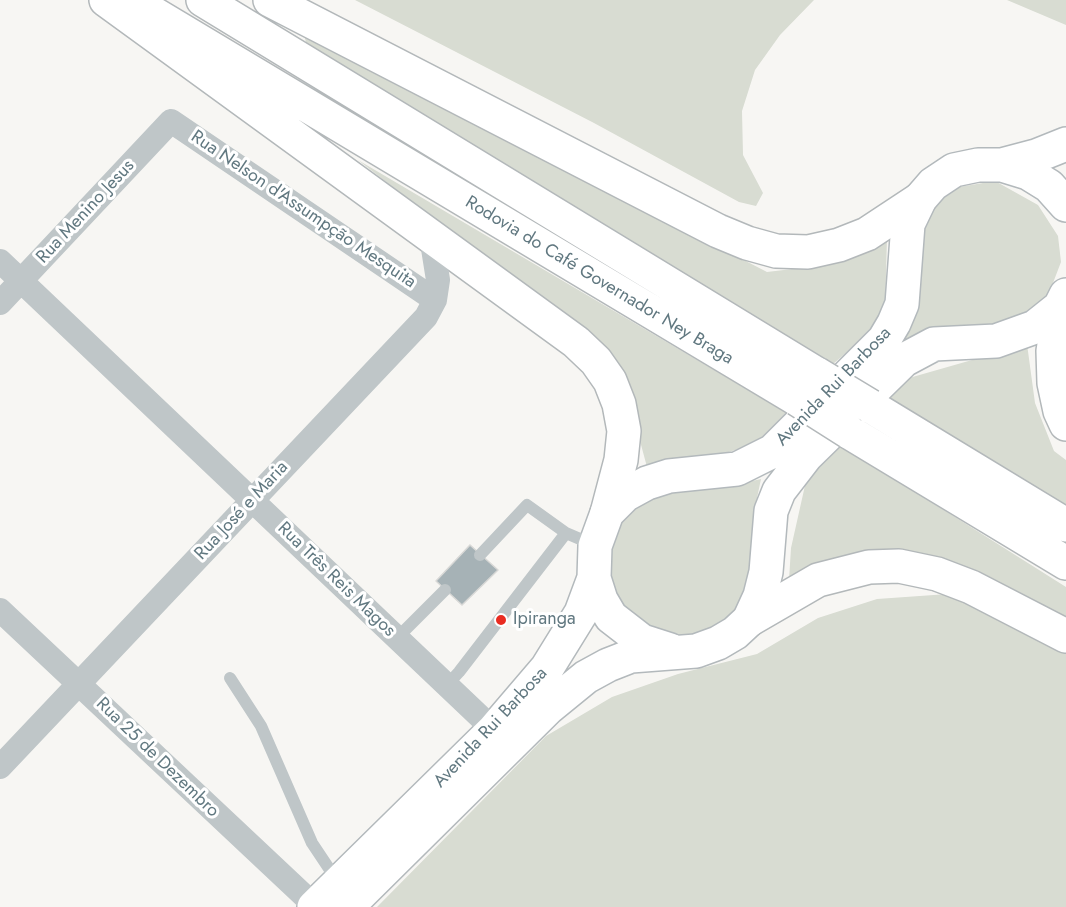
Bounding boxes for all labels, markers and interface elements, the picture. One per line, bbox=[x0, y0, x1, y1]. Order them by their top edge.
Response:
street label: Rua Nelson d'Assumpção Mesquita bbox=[186, 126, 420, 294]
street label: Rua Menino Jesus bbox=[32, 156, 140, 268]
street label: Rodovia do Café Governador Ney Braga bbox=[461, 192, 737, 370]
street label: Avenida Rui Barbosa bbox=[772, 323, 896, 451]
street label: Rua José e Maria bbox=[191, 457, 293, 565]
street label: Rua Três Reis Magos bbox=[273, 518, 399, 642]
place label: Ipiranga bbox=[513, 609, 576, 631]
marker: Ipiranga bbox=[494, 613, 508, 627]
street label: Avenida Rui Barbosa bbox=[430, 663, 552, 793]
street label: Rua 25 de Dezembro bbox=[91, 694, 223, 822]

